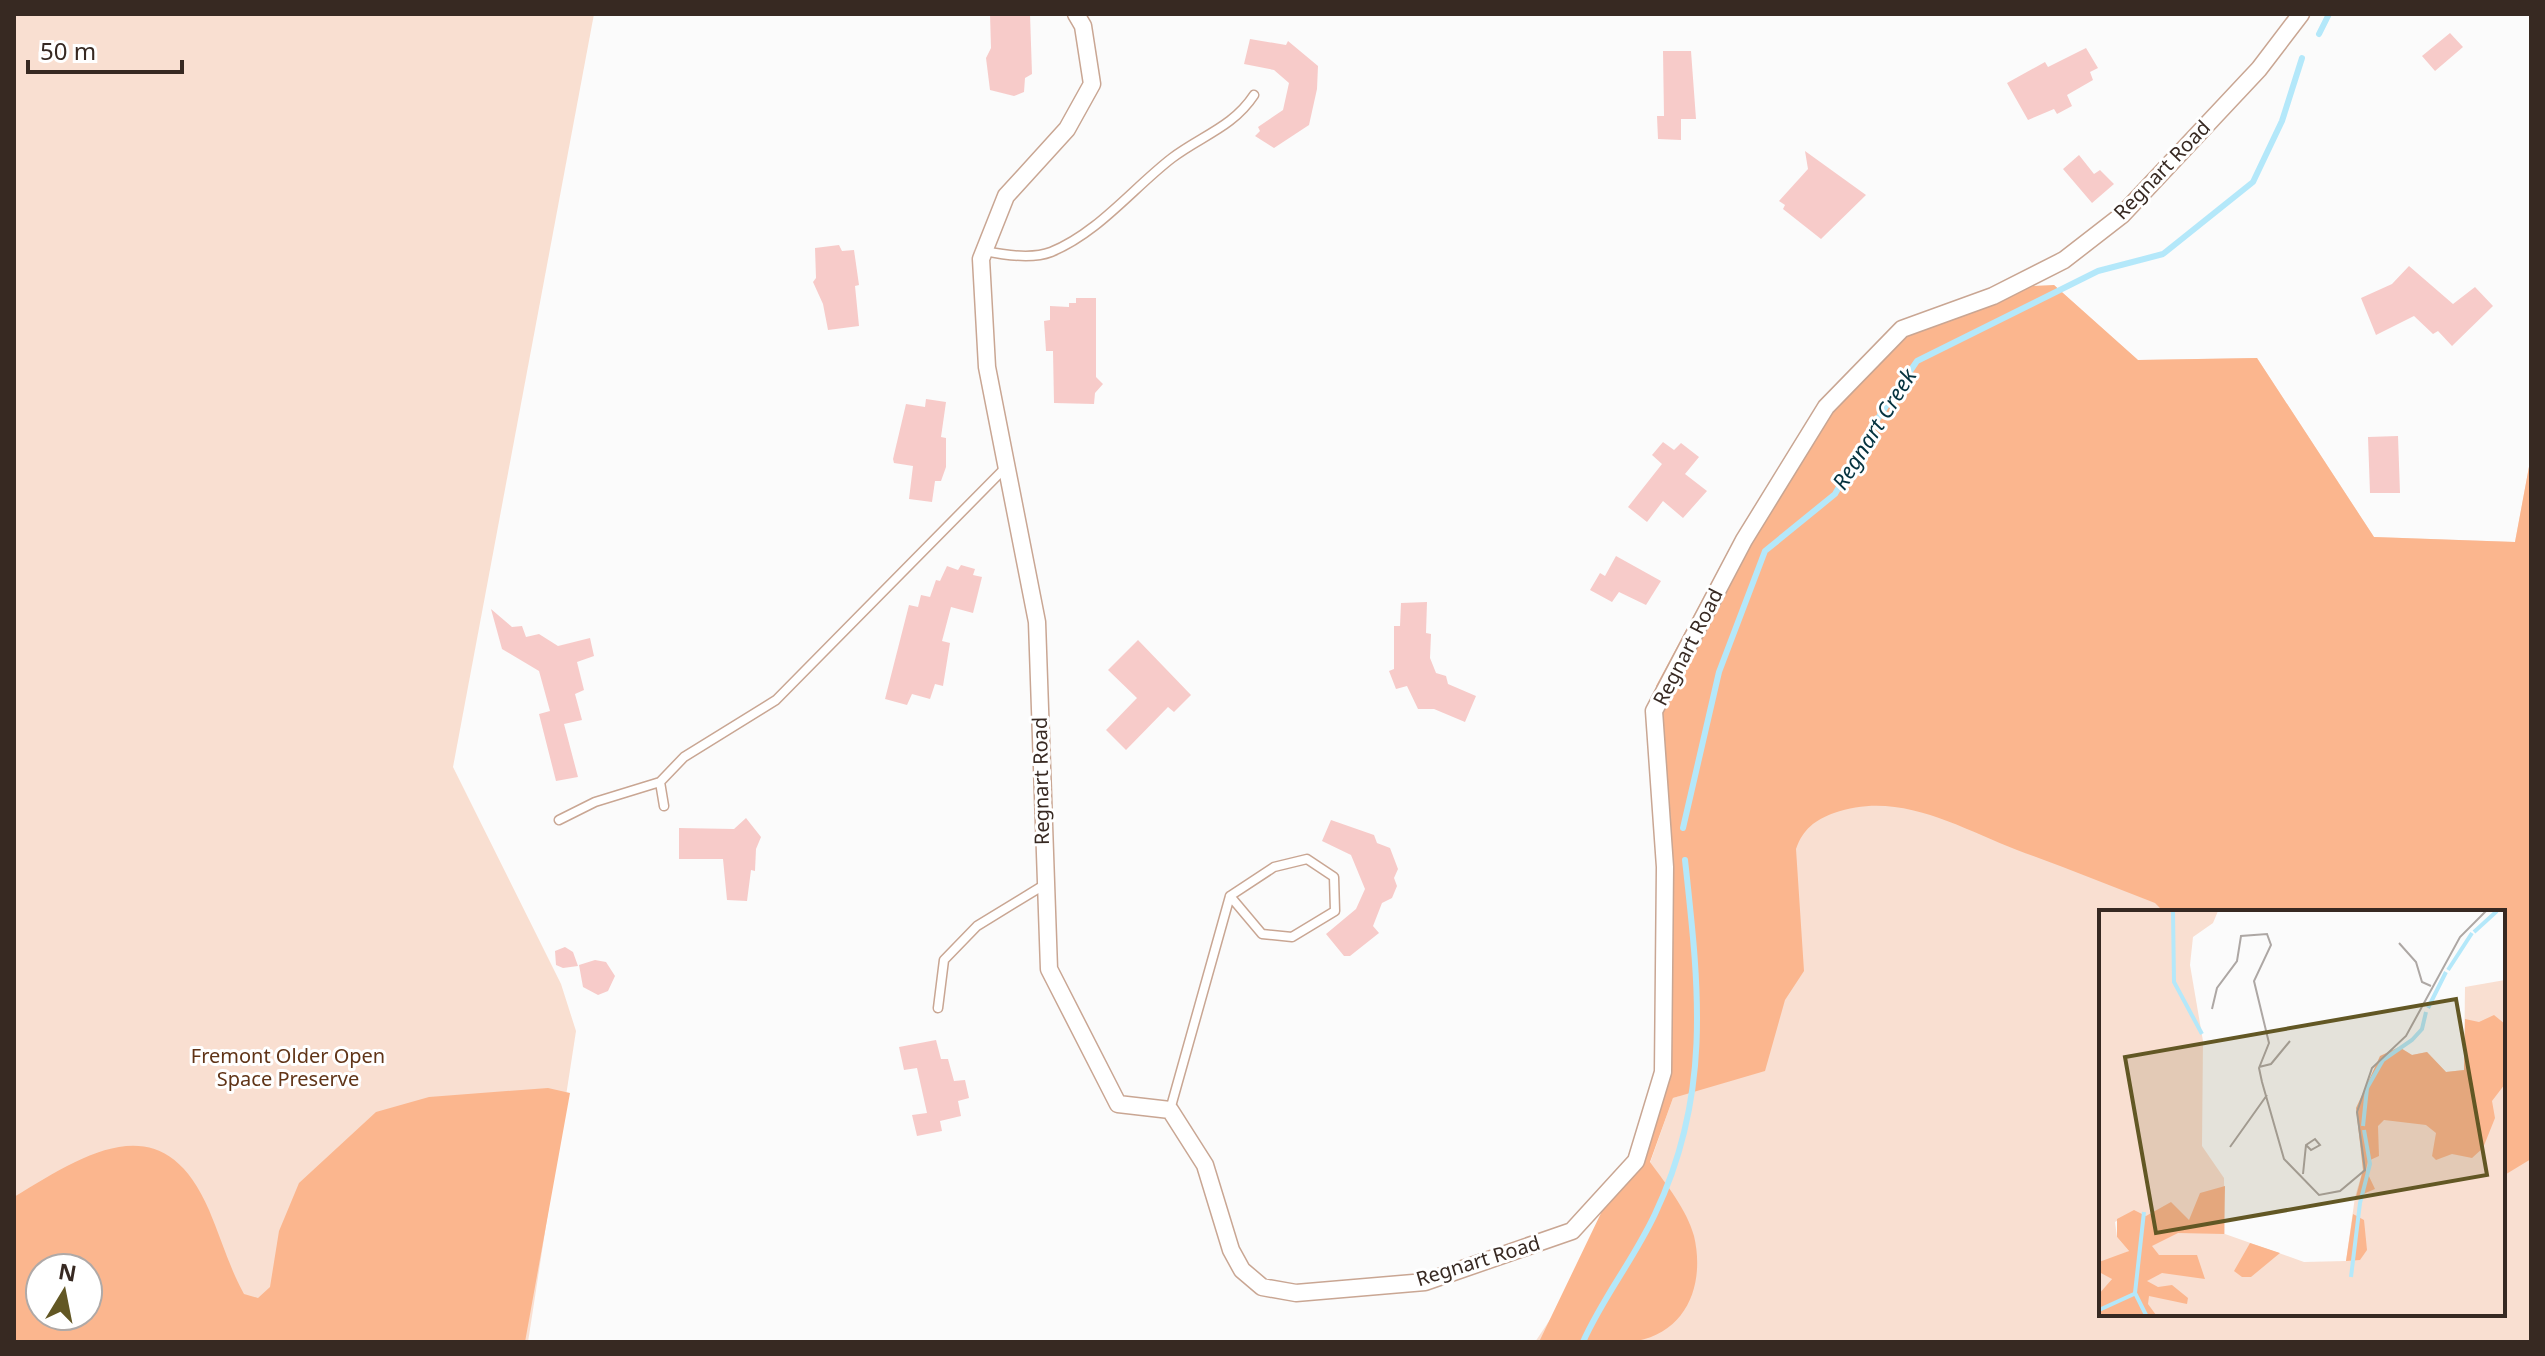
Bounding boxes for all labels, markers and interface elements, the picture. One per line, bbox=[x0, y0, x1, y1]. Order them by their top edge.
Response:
scale bar bbox=[28, 24, 182, 74]
text: 50 m bbox=[40, 34, 96, 67]
street label: Regnart Road bbox=[2107, 114, 2216, 225]
water label: Regnart Creek bbox=[1824, 361, 1923, 495]
street label: Regnart Road bbox=[1646, 583, 1729, 710]
street label: Regnart Road bbox=[1026, 717, 1055, 845]
inset map bbox=[2099, 910, 2505, 1316]
park label: Fremont Older Open Space Preserve bbox=[191, 1042, 385, 1092]
street label: Regnart Road bbox=[1413, 1229, 1543, 1292]
north arrow bbox=[24, 1252, 104, 1332]
text: N bbox=[56, 1255, 79, 1288]

